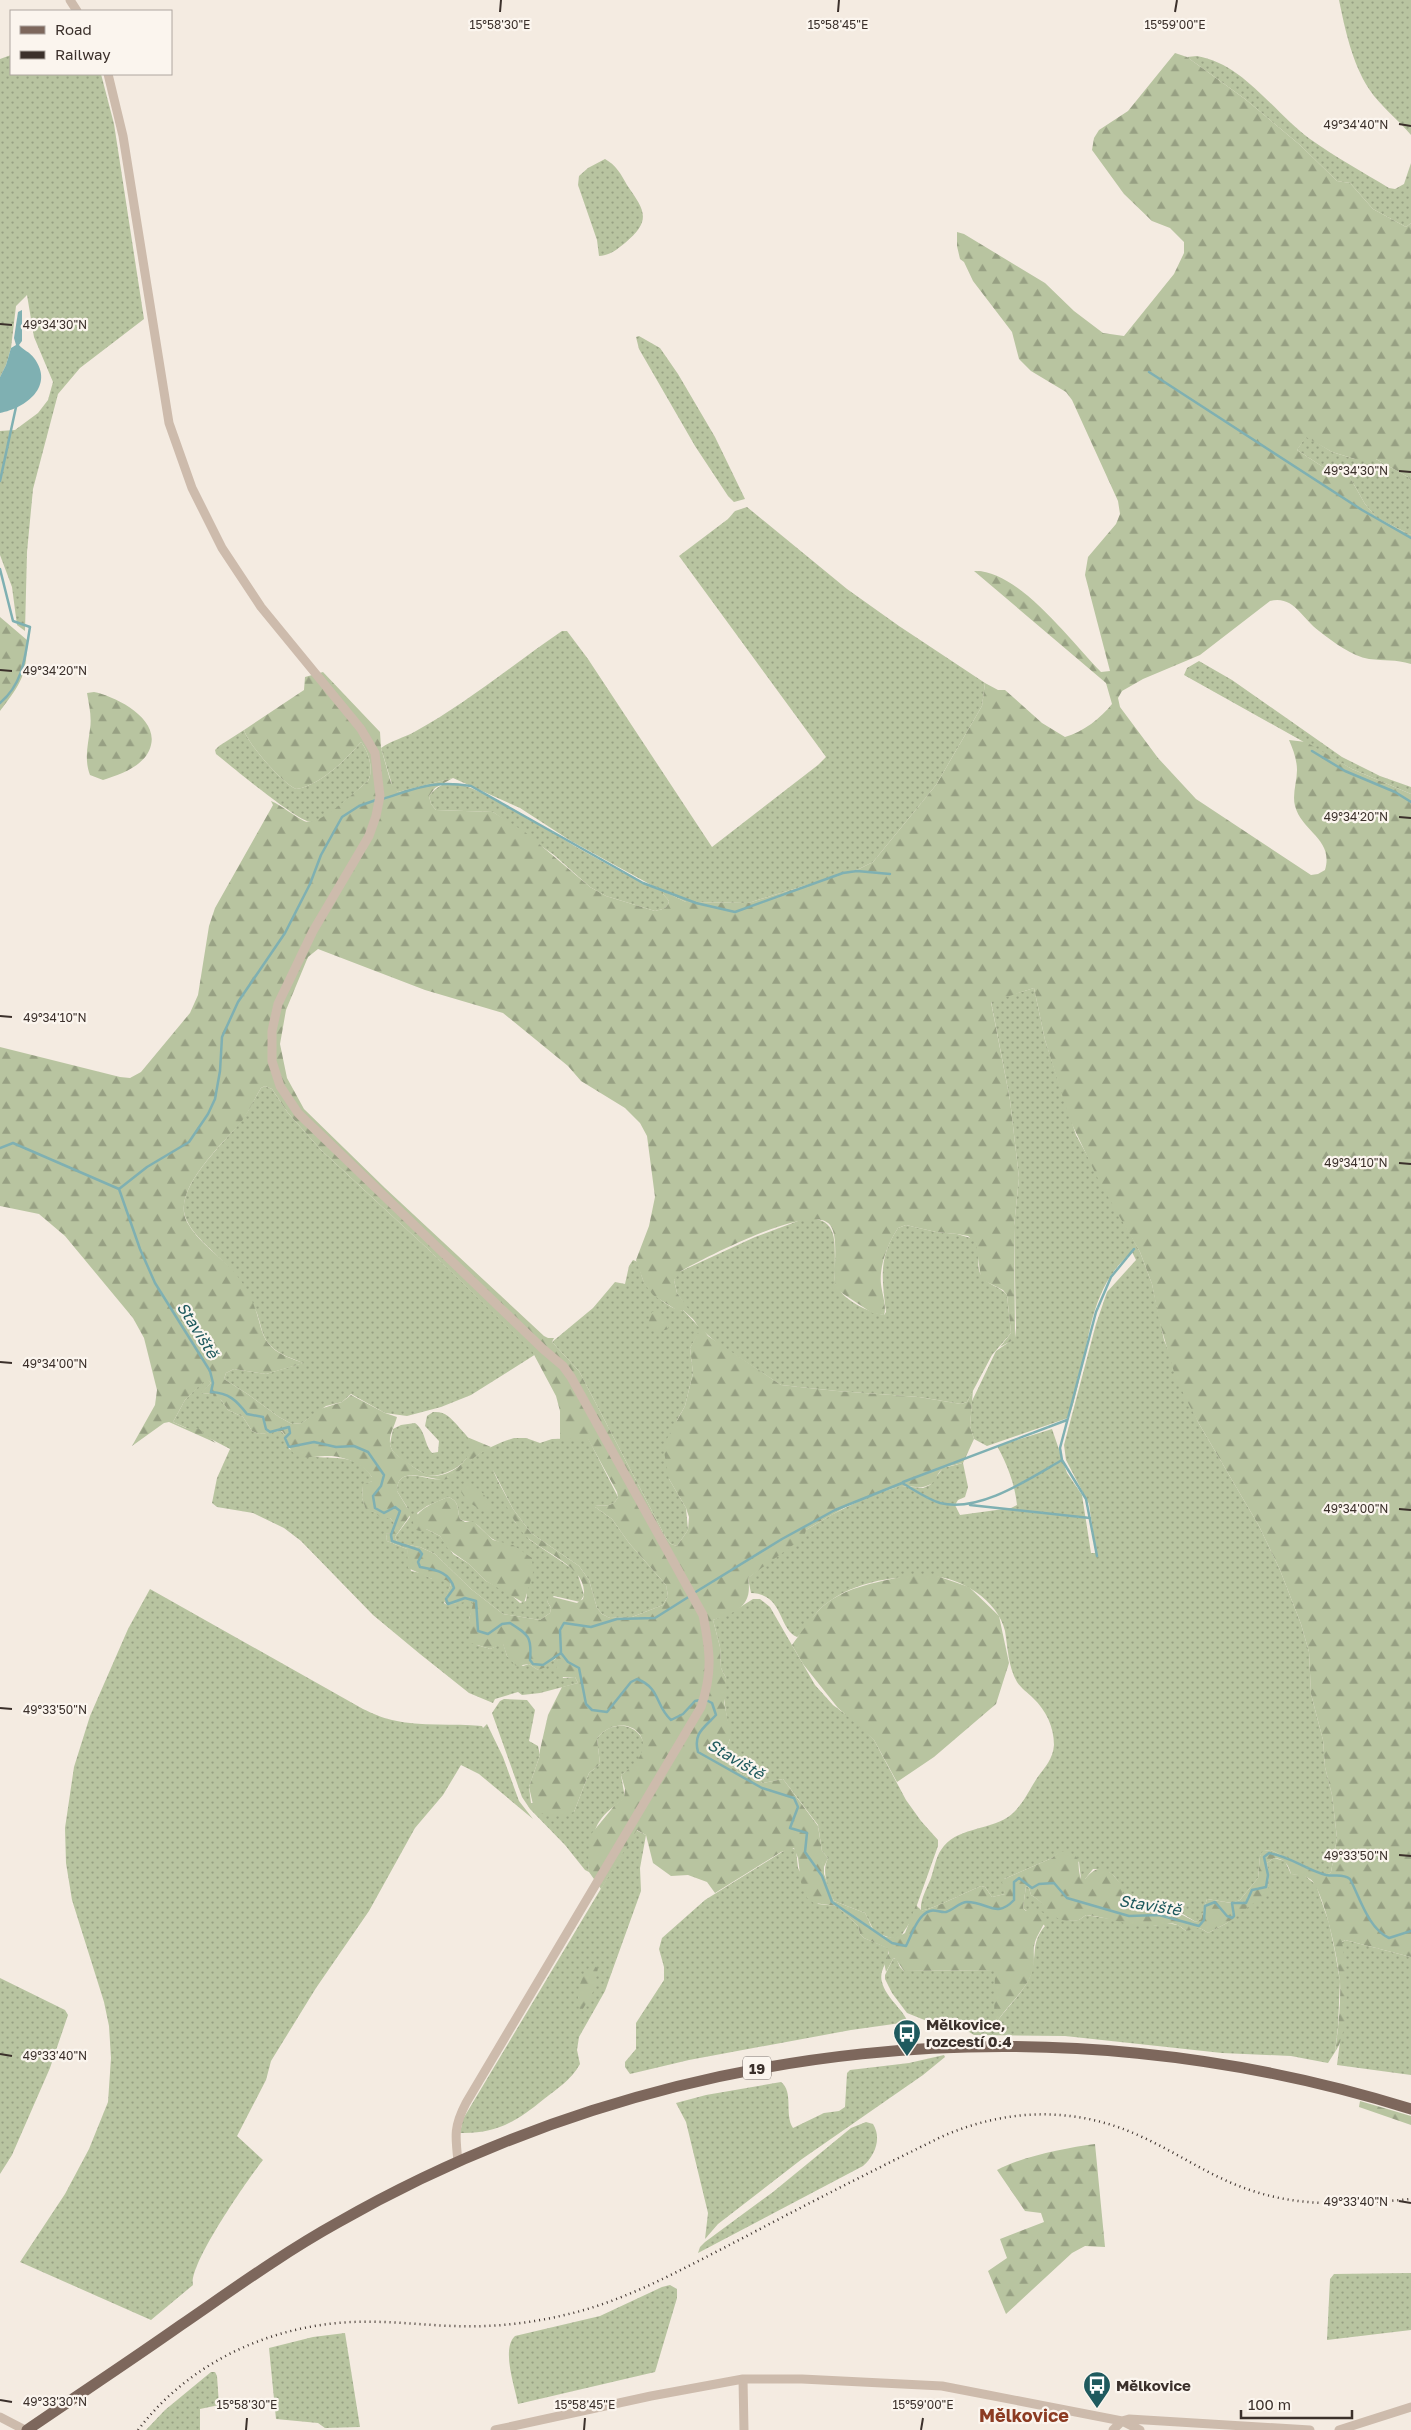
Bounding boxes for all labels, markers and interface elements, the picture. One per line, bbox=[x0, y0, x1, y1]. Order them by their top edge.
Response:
legend bbox=[10, 10, 172, 75]
text: 15°58'30"E bbox=[470, 17, 530, 32]
text: 15°58'45"E bbox=[808, 17, 868, 32]
text: 15°59'00"E bbox=[1144, 17, 1206, 32]
text: Road bbox=[55, 20, 92, 38]
text: Railway bbox=[55, 45, 111, 63]
text: 49°34'40"N bbox=[1324, 117, 1388, 132]
text: 49°34'30"N bbox=[23, 317, 87, 332]
text: 49°34'30"N bbox=[1324, 463, 1388, 478]
text: 49°34'20"N bbox=[23, 663, 87, 678]
text: 49°34'20"N bbox=[1324, 809, 1388, 824]
text: 49°34'10"N bbox=[23, 1010, 87, 1025]
text: 49°34'10"N bbox=[1324, 1155, 1388, 1170]
water label: Staviště bbox=[173, 1298, 224, 1363]
text: 49°34'00"N bbox=[23, 1356, 87, 1371]
text: 49°34'00"N bbox=[1324, 1501, 1388, 1516]
text: 49°33'50"N bbox=[23, 1702, 87, 1717]
water label: Staviště bbox=[704, 1734, 769, 1785]
text: 49°33'50"N bbox=[1324, 1848, 1388, 1863]
water label: Staviště bbox=[1118, 1890, 1184, 1920]
place label: Mělkovice, rozcestí 0.4 bbox=[926, 2015, 1012, 2050]
bus stop icon: Mělkovice, rozcestí 0.4 bbox=[892, 2018, 922, 2057]
text: 49°33'40"N bbox=[23, 2048, 87, 2063]
road number: 19 bbox=[743, 2056, 771, 2080]
text: 49°33'40"N bbox=[1324, 2194, 1388, 2209]
bus stop icon: Mělkovice bbox=[1082, 2370, 1112, 2409]
place label: Mělkovice bbox=[1116, 2376, 1191, 2394]
scale bar bbox=[1241, 2388, 1352, 2420]
text: 49°33'30"N bbox=[23, 2394, 87, 2409]
text: 100 m bbox=[1248, 2395, 1291, 2413]
text: 15°58'30"E bbox=[217, 2397, 277, 2412]
text: 15°58'45"E bbox=[555, 2397, 615, 2412]
text: 15°59'00"E bbox=[892, 2397, 954, 2412]
district label: Mělkovice bbox=[979, 2404, 1069, 2426]

